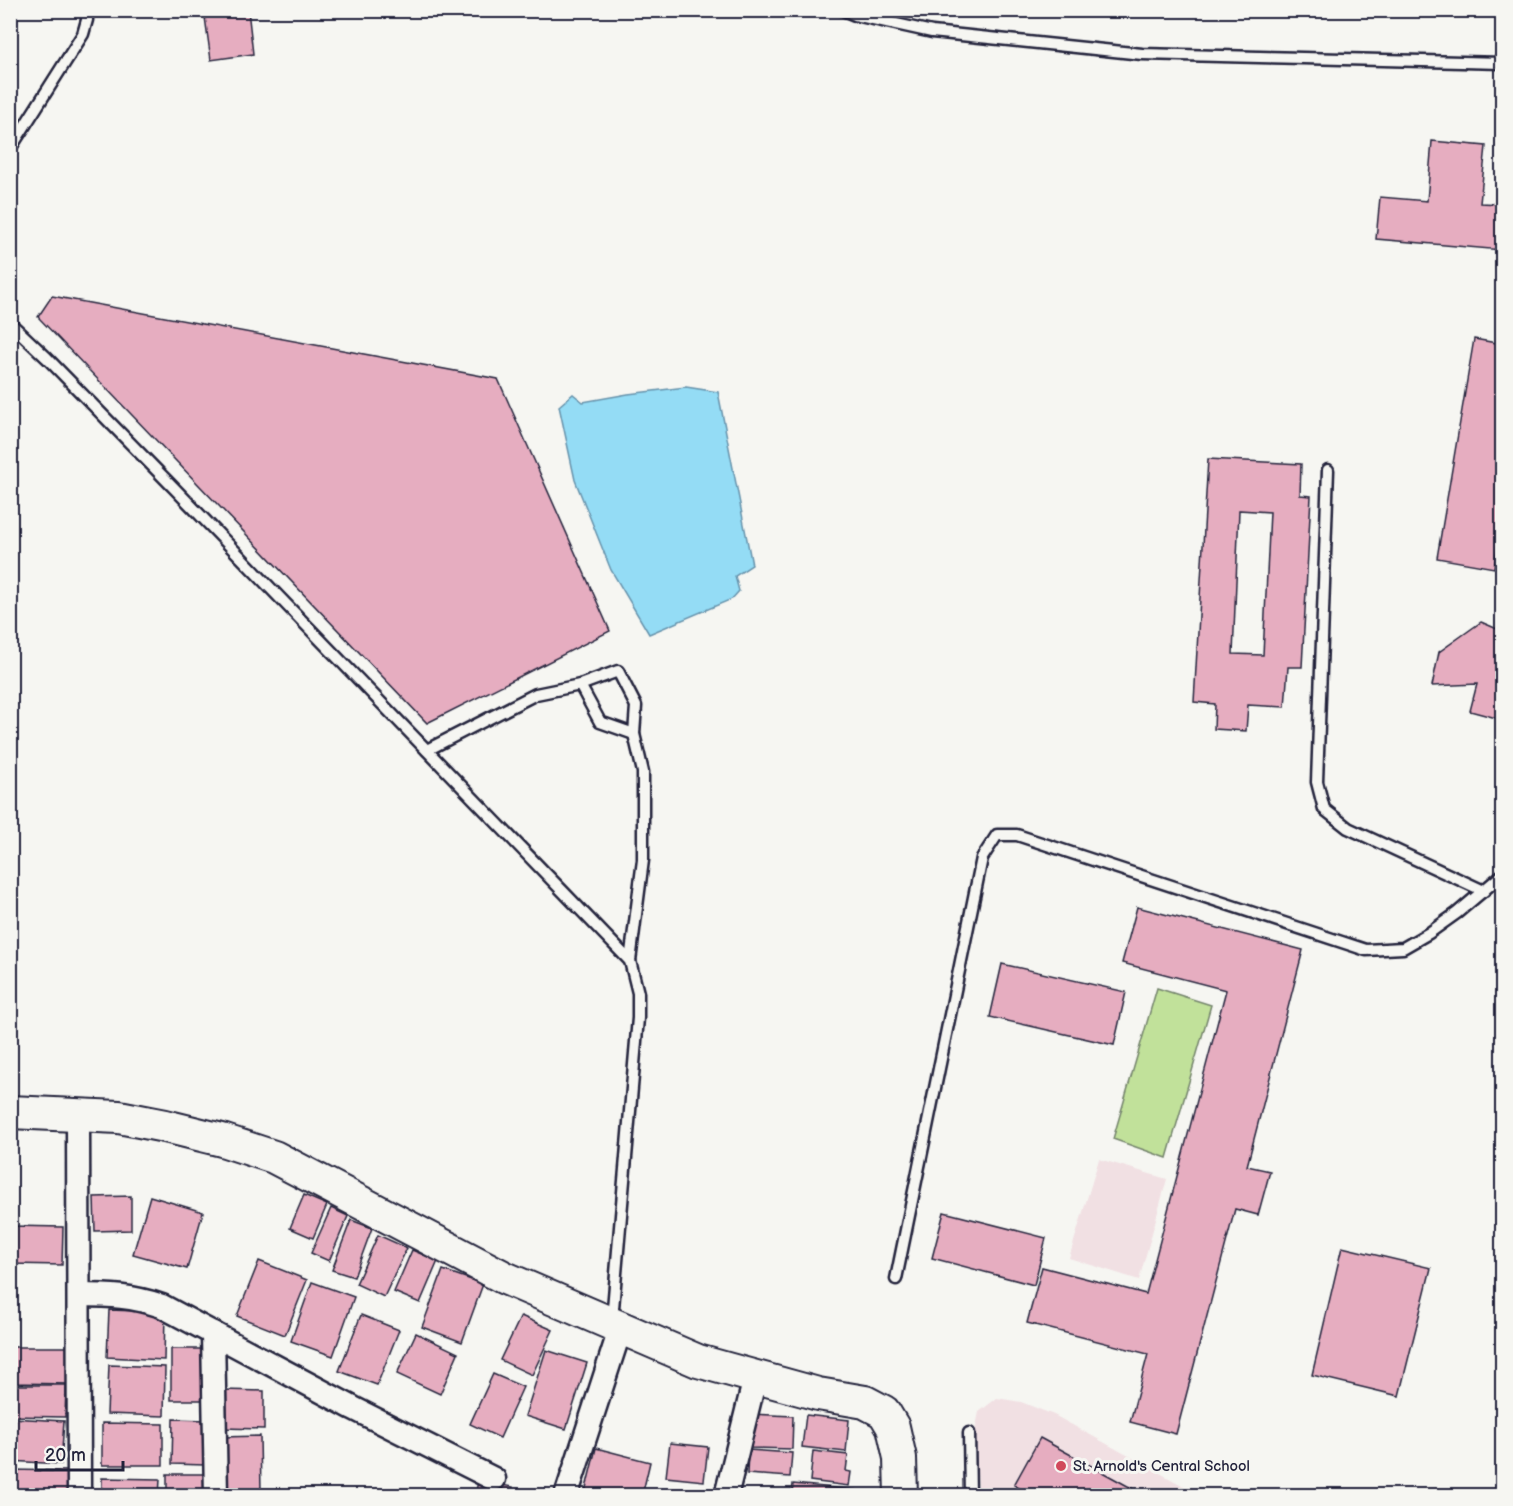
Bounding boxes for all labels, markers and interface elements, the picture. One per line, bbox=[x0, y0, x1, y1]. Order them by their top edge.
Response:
scale bar bbox=[36, 1434, 123, 1472]
text: 20 m bbox=[45, 1445, 86, 1466]
place label: St. Arnold's Central School bbox=[1073, 1457, 1250, 1476]
marker: St. Arnold's Central School bbox=[1054, 1459, 1068, 1473]

